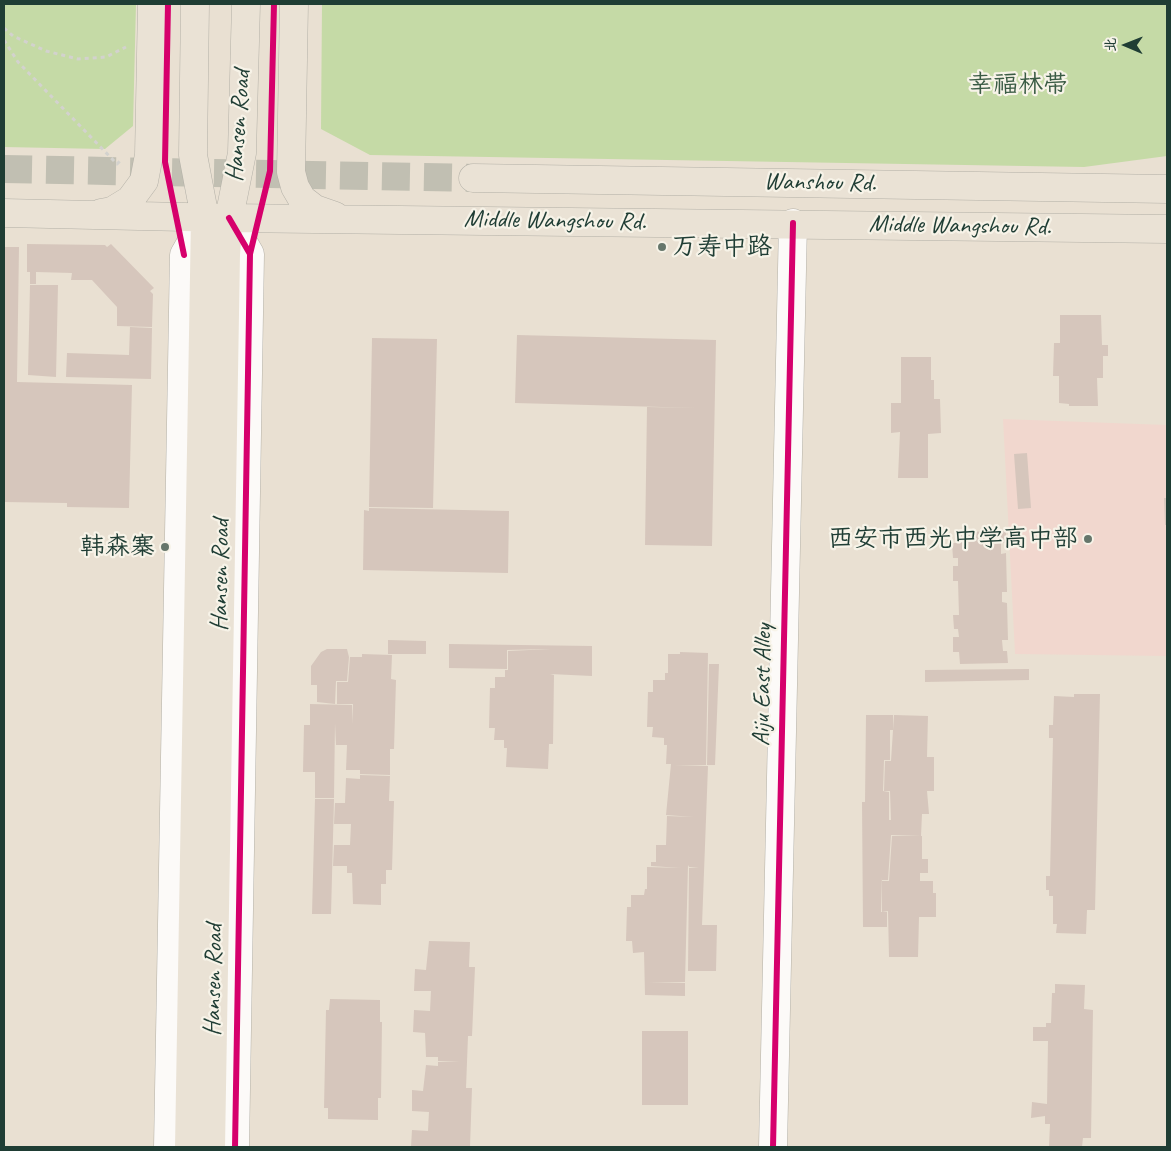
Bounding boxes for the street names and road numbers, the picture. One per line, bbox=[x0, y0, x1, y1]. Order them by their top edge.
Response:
street label: Hansen Road bbox=[220, 69, 258, 183]
street label: Wanshou Rd. bbox=[764, 167, 876, 199]
street label: Middle Wangshou Rd. bbox=[464, 204, 646, 238]
street label: Middle Wangshou Rd. bbox=[869, 209, 1051, 243]
street label: Hansen Road bbox=[205, 519, 237, 631]
street label: Aiju East Alley bbox=[747, 624, 779, 746]
street label: Hansen Road bbox=[198, 924, 230, 1036]

